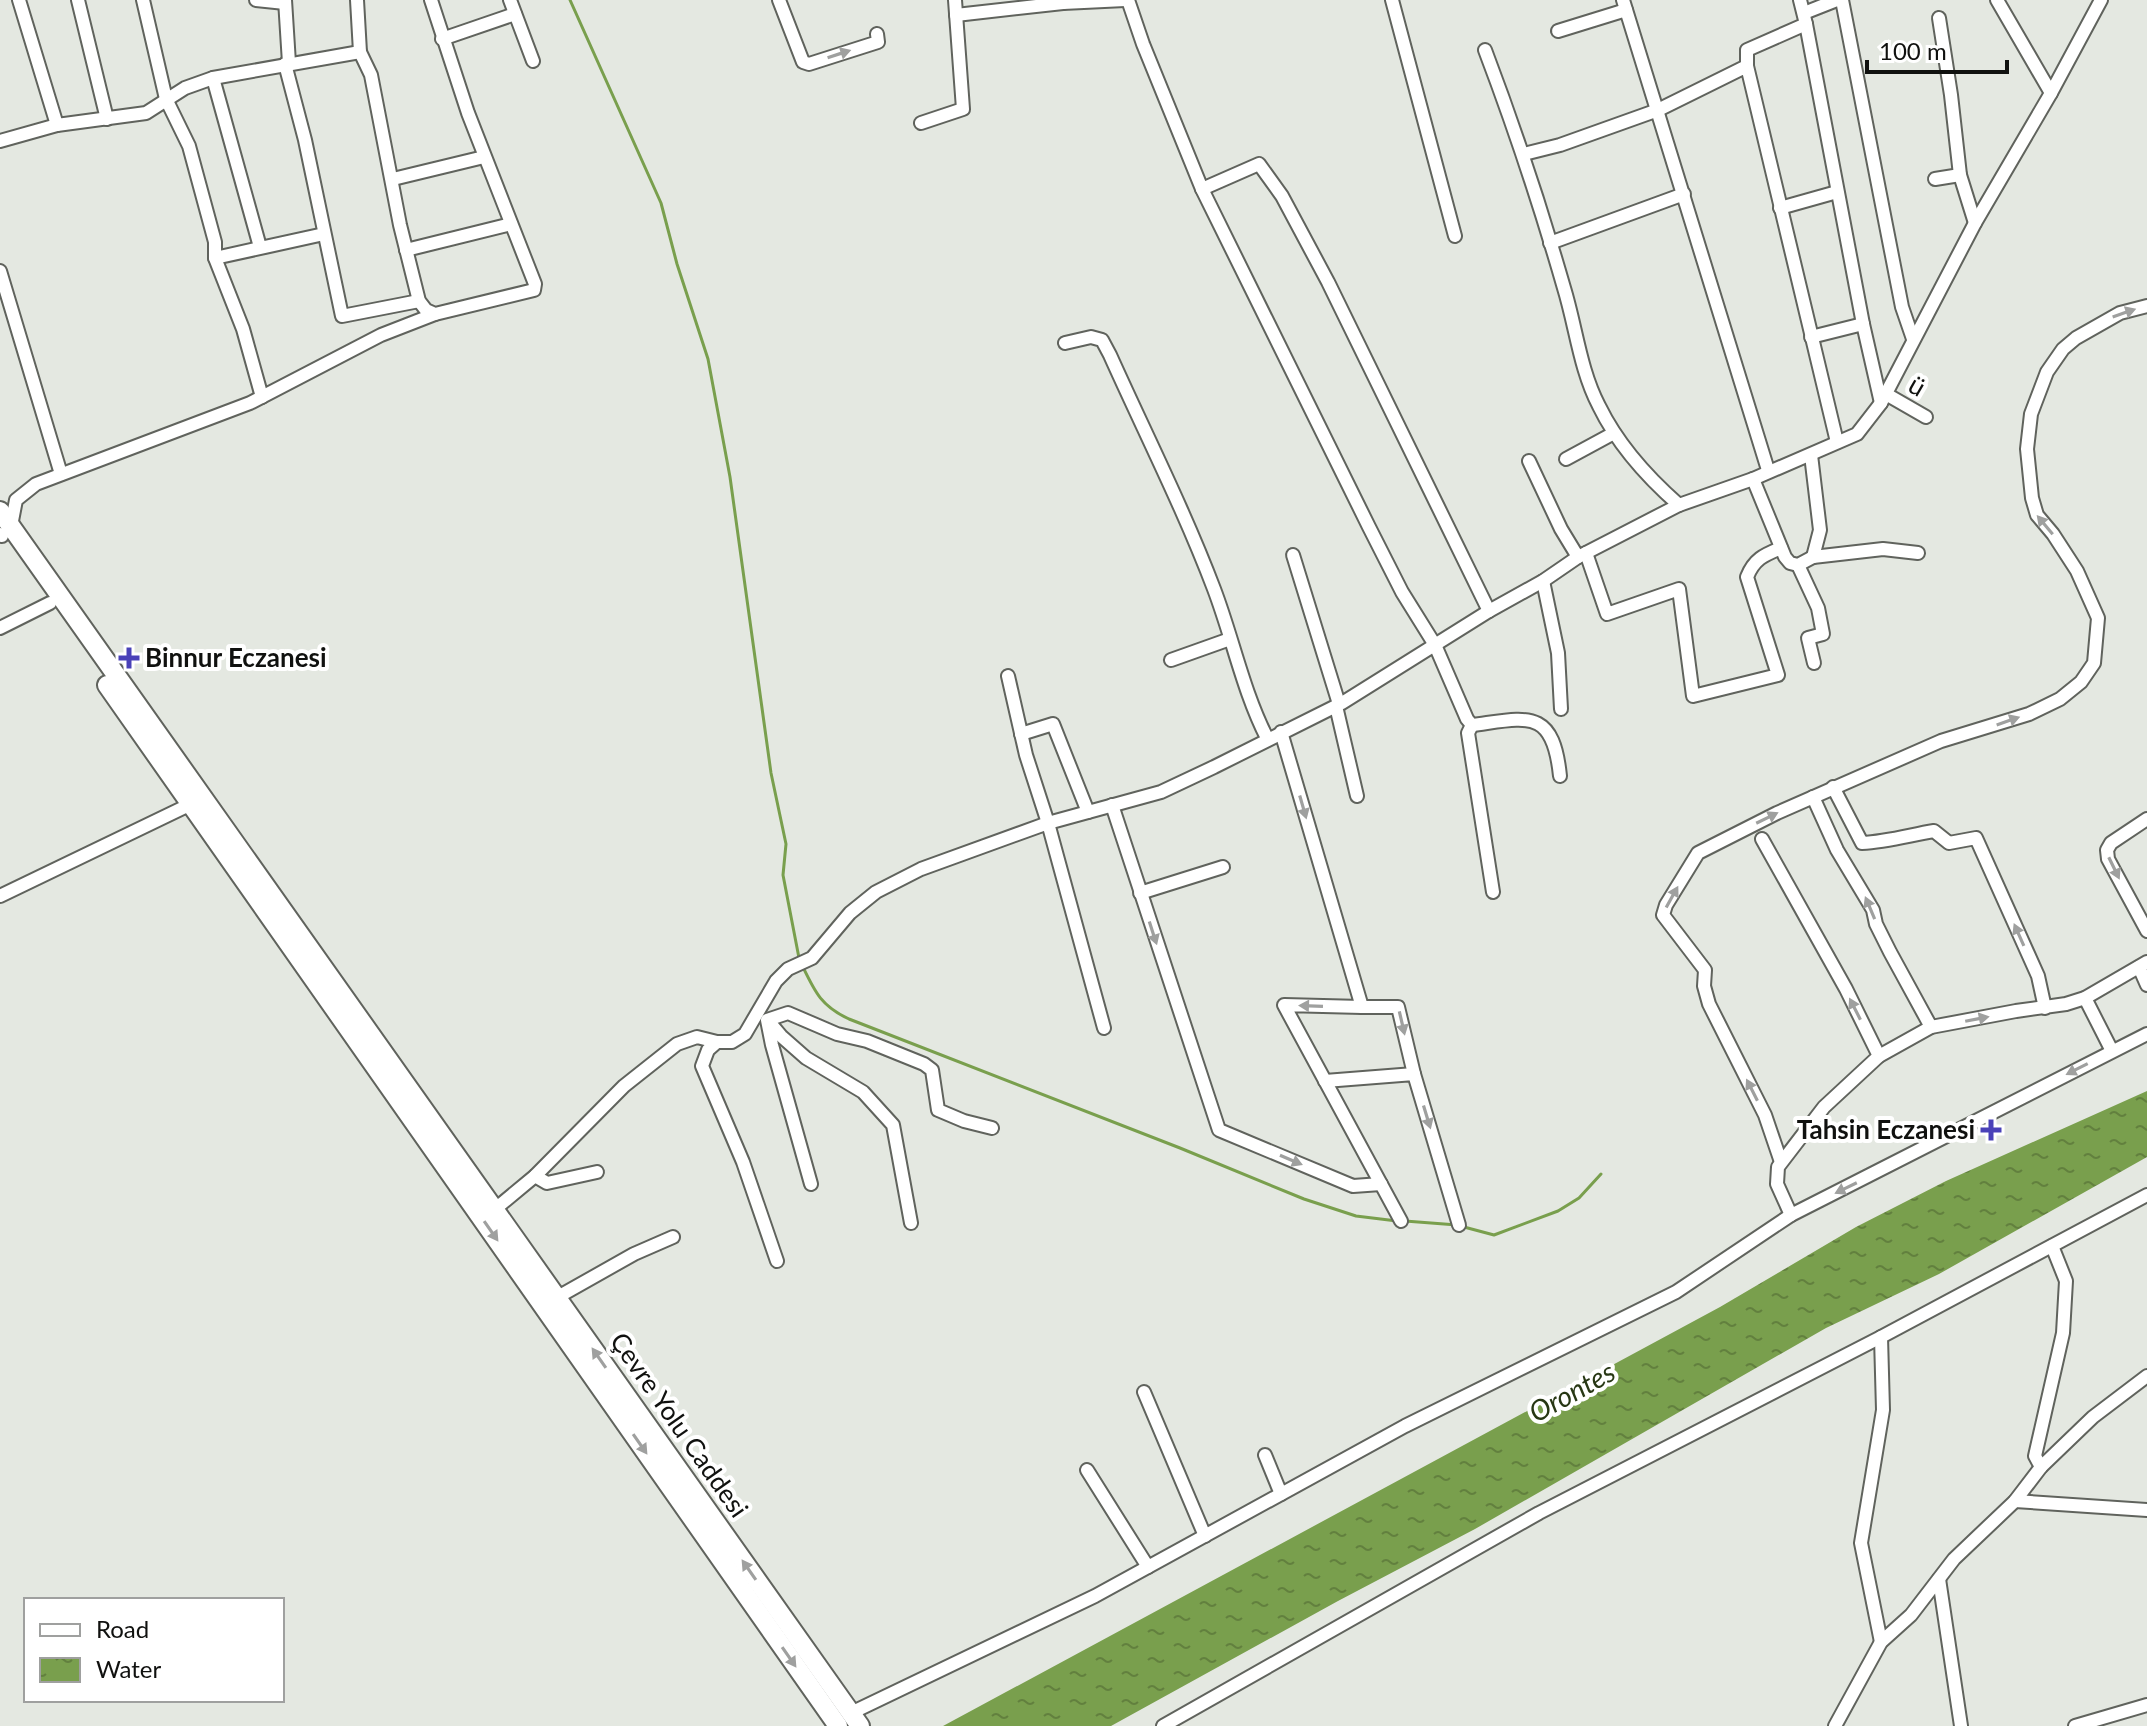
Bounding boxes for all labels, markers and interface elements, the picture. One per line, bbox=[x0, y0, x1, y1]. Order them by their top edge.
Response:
scale bar bbox=[1867, 24, 2007, 74]
text: 100 m bbox=[1879, 36, 1947, 65]
one-way arrow bbox=[828, 48, 852, 60]
one-way arrow bbox=[2113, 307, 2137, 319]
street label: ü bbox=[1903, 368, 1932, 403]
one-way arrow bbox=[2037, 515, 2054, 535]
place label: Binnur Eczanesi bbox=[145, 641, 327, 673]
marker: Binnur Eczanesi bbox=[120, 649, 138, 667]
one-way arrow bbox=[1996, 714, 2020, 726]
one-way arrow bbox=[1297, 795, 1310, 819]
one-way arrow bbox=[1756, 811, 1779, 824]
one-way arrow bbox=[2107, 857, 2121, 880]
one-way arrow bbox=[1665, 886, 1679, 908]
one-way arrow bbox=[1864, 897, 1877, 920]
one-way arrow bbox=[1148, 921, 1160, 945]
one-way arrow bbox=[2012, 923, 2026, 946]
one-way arrow bbox=[1849, 997, 1862, 1020]
one-way arrow bbox=[1298, 999, 1323, 1012]
one-way arrow bbox=[1396, 1010, 1409, 1035]
one-way arrow bbox=[1965, 1012, 1990, 1024]
one-way arrow bbox=[2066, 1063, 2089, 1076]
one-way arrow bbox=[1746, 1078, 1759, 1101]
one-way arrow bbox=[1421, 1105, 1434, 1129]
place label: Tahsin Eczanesi bbox=[1797, 1113, 1975, 1145]
marker: Tahsin Eczanesi bbox=[1982, 1121, 2000, 1139]
one-way arrow bbox=[1279, 1153, 1303, 1166]
one-way arrow bbox=[1835, 1181, 1858, 1195]
one-way arrow bbox=[483, 1221, 498, 1242]
street label: Çevre Yolu Caddesi bbox=[604, 1326, 756, 1523]
one-way arrow bbox=[592, 1347, 607, 1368]
water label: Orontes bbox=[1523, 1354, 1620, 1429]
one-way arrow bbox=[632, 1434, 647, 1455]
one-way arrow bbox=[742, 1559, 757, 1580]
legend bbox=[24, 1598, 284, 1702]
text: Road bbox=[96, 1614, 149, 1643]
one-way arrow bbox=[781, 1646, 796, 1667]
text: Water bbox=[96, 1654, 161, 1683]

